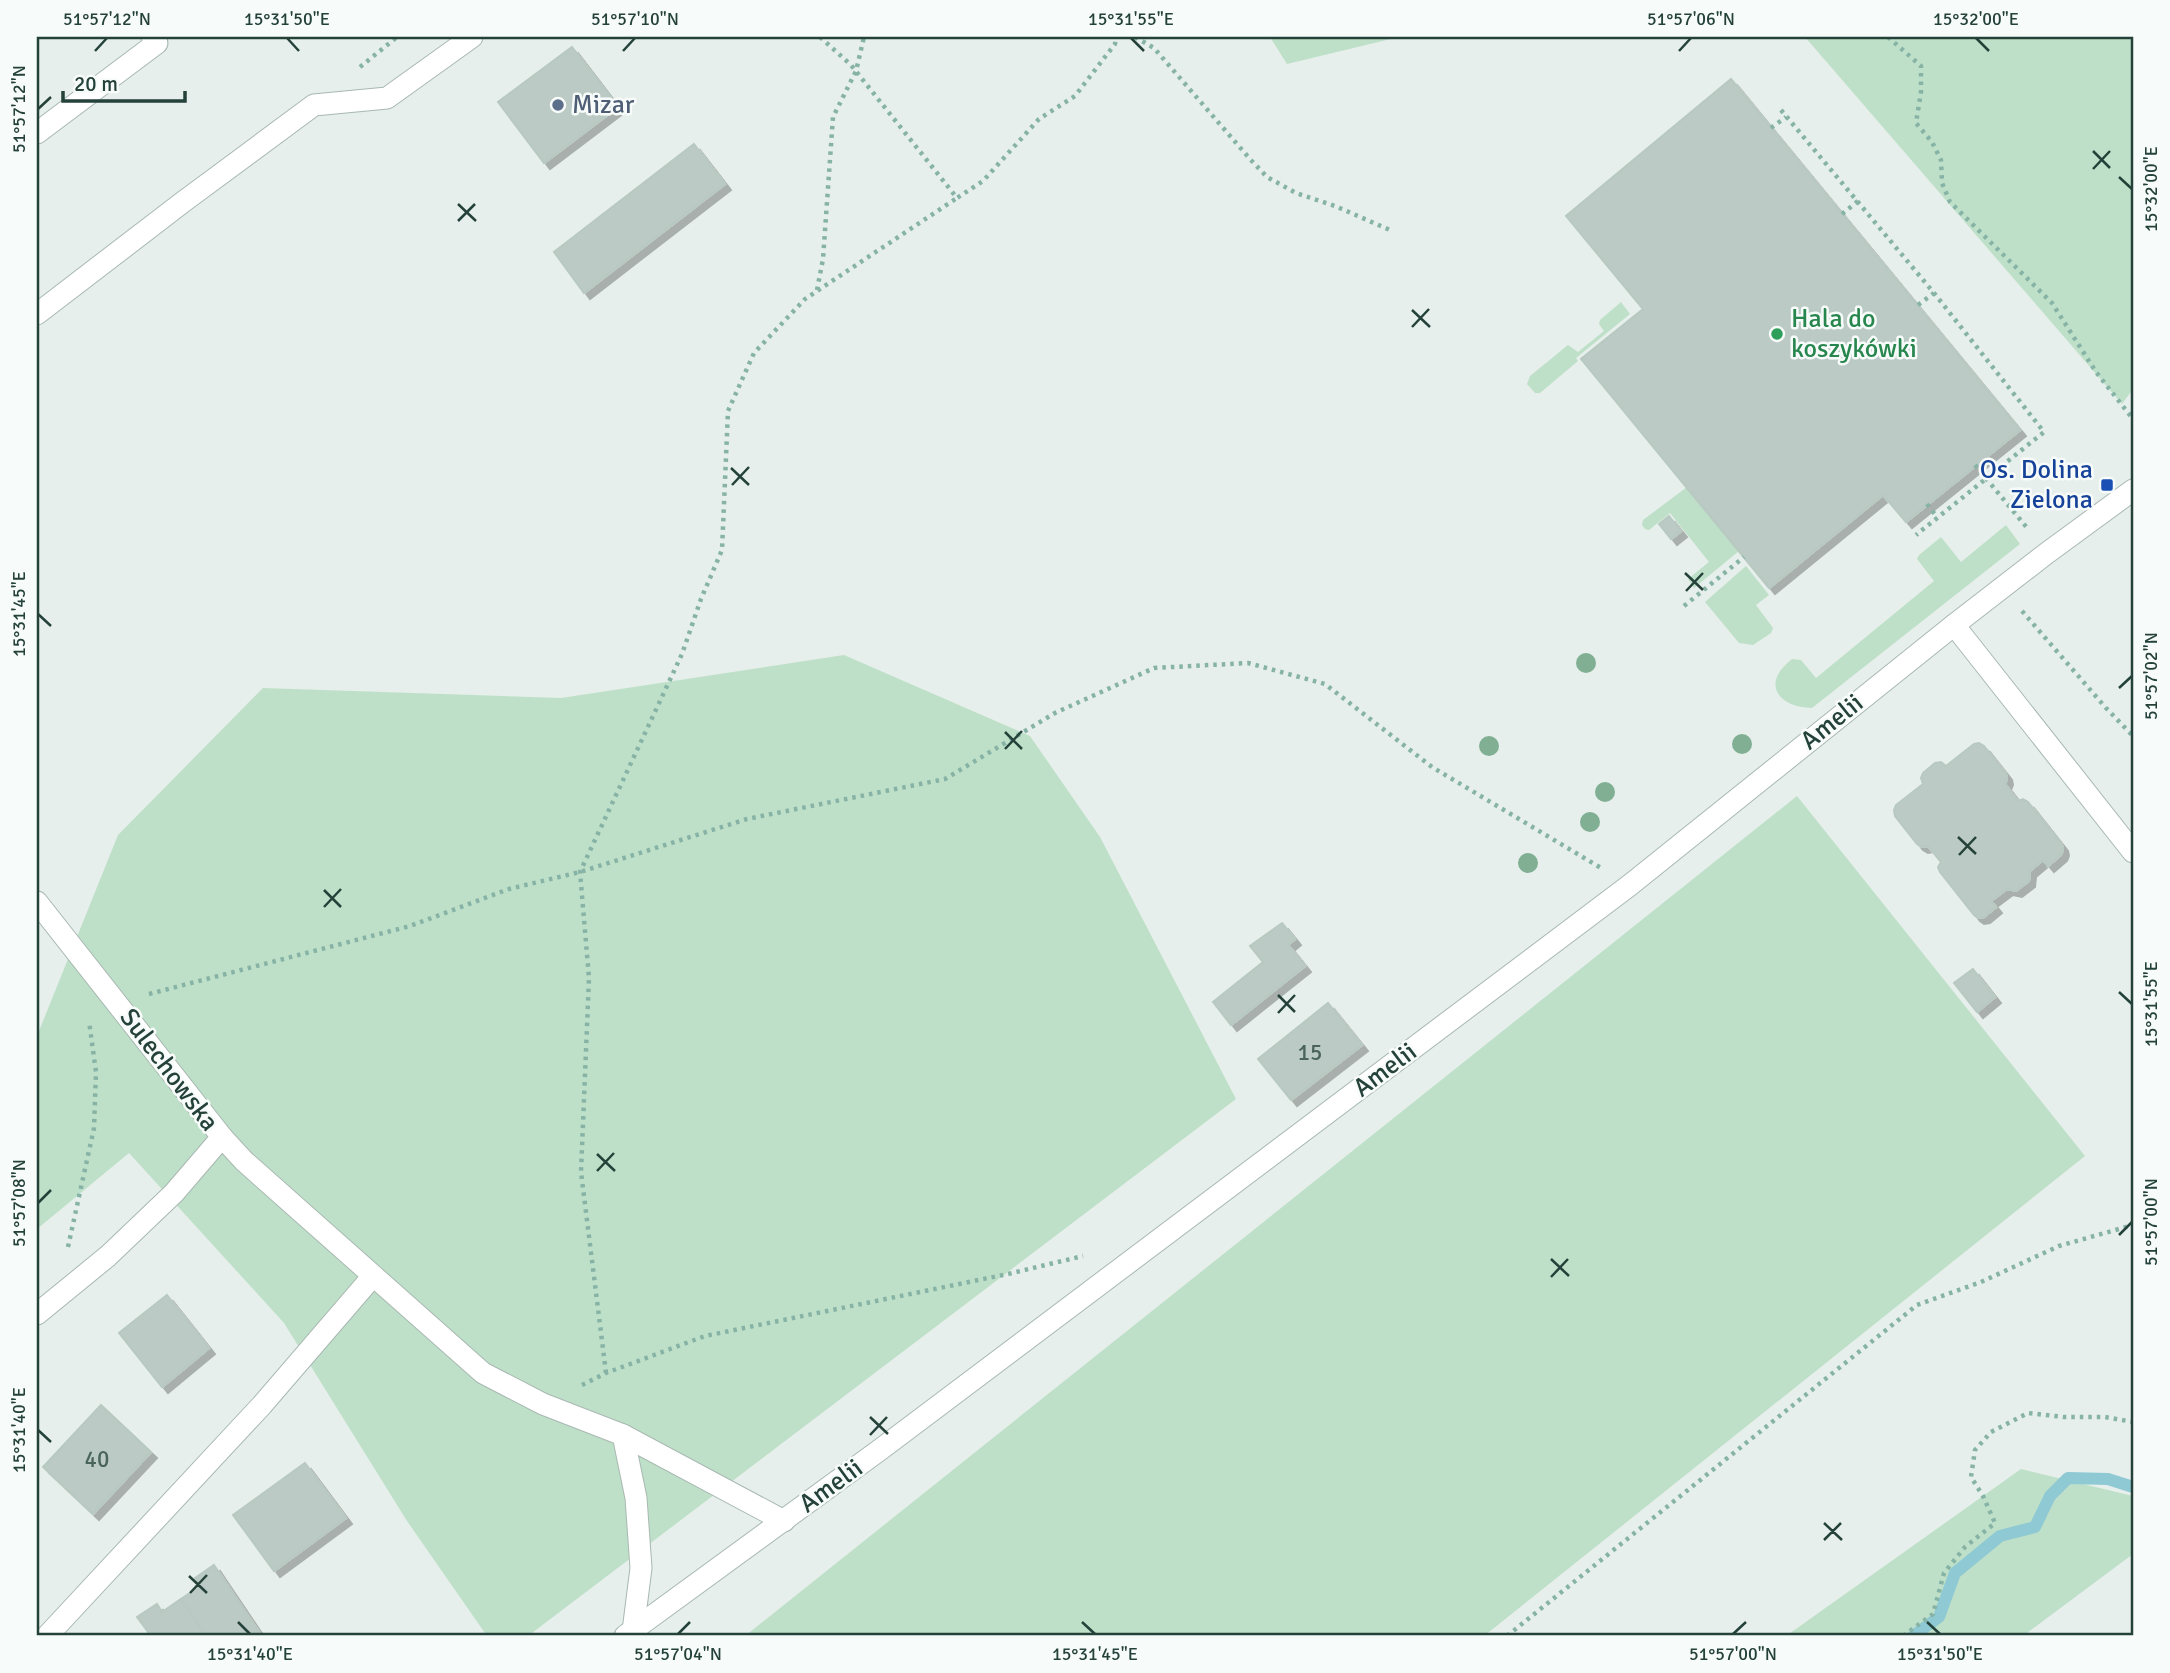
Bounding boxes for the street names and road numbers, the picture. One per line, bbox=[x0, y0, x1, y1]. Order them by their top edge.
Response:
street label: Amelii bbox=[1794, 687, 1870, 757]
street label: Sulechowska bbox=[113, 1002, 225, 1138]
street label: Amelii bbox=[1347, 1036, 1423, 1104]
street label: Amelii bbox=[793, 1452, 869, 1520]

